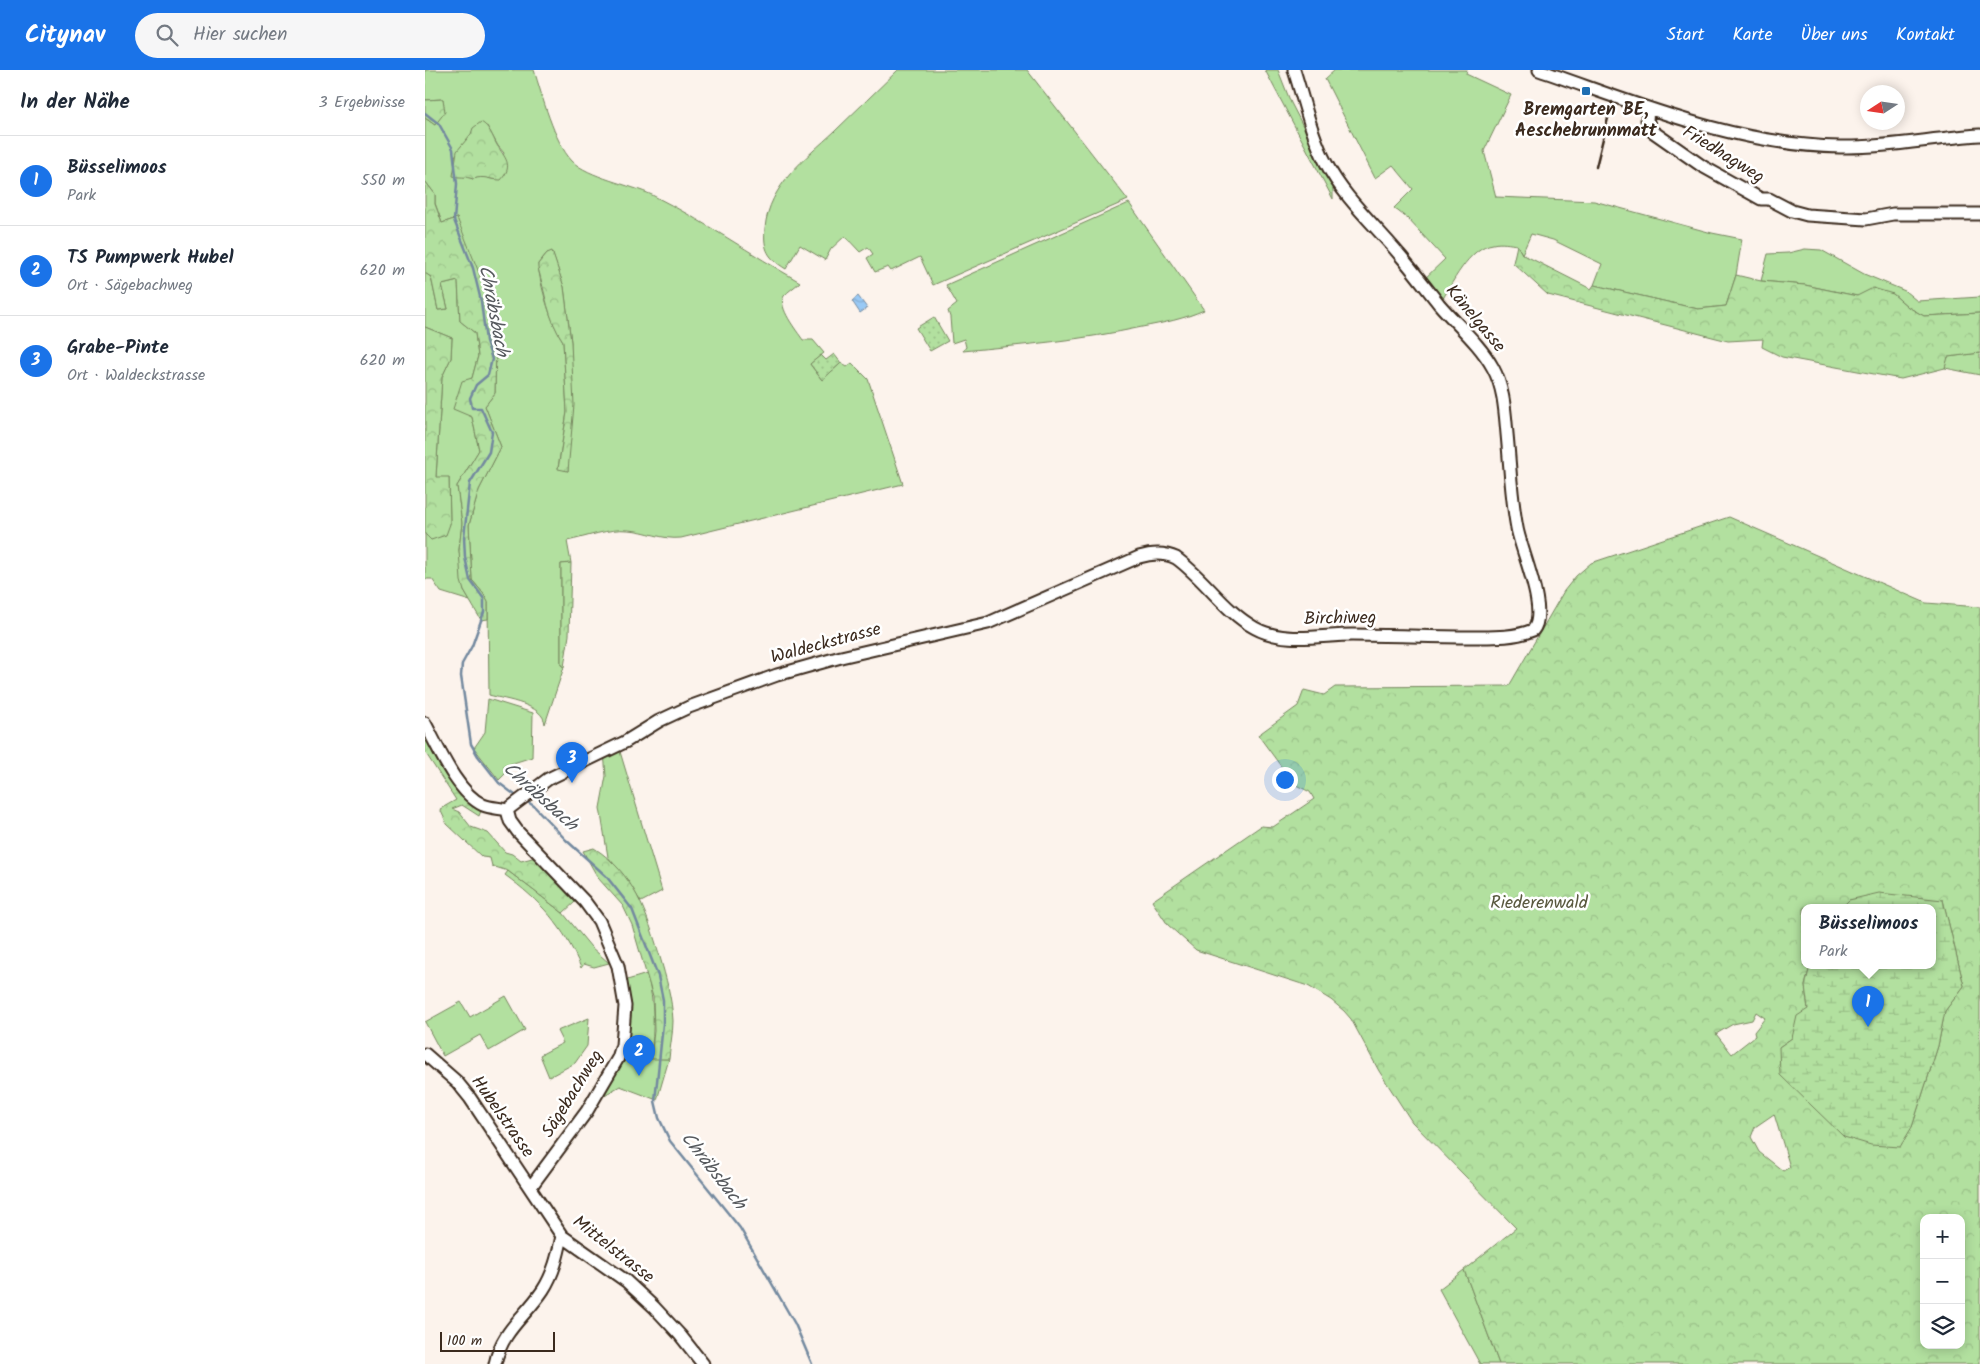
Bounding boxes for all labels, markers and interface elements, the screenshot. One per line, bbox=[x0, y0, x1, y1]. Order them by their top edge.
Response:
search box bbox=[135, 13, 485, 58]
text: Citynav bbox=[25, 16, 105, 55]
text: Hier suchen bbox=[193, 20, 287, 50]
icon: search bbox=[153, 21, 181, 49]
text: Start bbox=[1666, 21, 1704, 50]
text: Karte bbox=[1732, 21, 1772, 50]
text: Über uns bbox=[1800, 21, 1868, 50]
text: Kontakt bbox=[1896, 21, 1955, 50]
marker: Bremgarten BE, Aeschebrunnmatt bbox=[1580, 85, 1592, 97]
north arrow bbox=[1860, 85, 1905, 130]
text: In der Nähe bbox=[20, 86, 130, 119]
text: 3 Ergebnisse bbox=[318, 90, 405, 115]
place label: Bremgarten BE, Aeschebrunnmatt bbox=[1515, 96, 1658, 146]
street label: Friedhagweg bbox=[1676, 118, 1770, 192]
text: Büsselimoos bbox=[67, 153, 167, 183]
text: 1 bbox=[34, 168, 38, 193]
text: 550 m bbox=[361, 168, 405, 193]
text: Park bbox=[67, 183, 96, 208]
text: TS Pumpwerk Hubel bbox=[67, 243, 234, 273]
text: 2 bbox=[31, 258, 41, 283]
text: 620 m bbox=[360, 258, 405, 283]
water label: Chräbsbach bbox=[469, 263, 517, 361]
text: Ort · Sägebachweg bbox=[67, 273, 193, 298]
street label: Känelgasse bbox=[1438, 278, 1512, 360]
text: Grabe-Pinte bbox=[67, 333, 169, 363]
text: 3 bbox=[32, 348, 40, 373]
text: 620 m bbox=[360, 348, 405, 373]
text: Ort · Waldeckstrasse bbox=[67, 363, 205, 388]
street label: Birchiweg bbox=[1304, 604, 1376, 634]
street label: Waldeckstrasse bbox=[768, 615, 884, 673]
pin: 3 bbox=[556, 742, 588, 783]
water label: Chräbsbach bbox=[496, 755, 586, 840]
your location bbox=[1272, 767, 1298, 793]
park label: Riederenwald bbox=[1490, 889, 1589, 918]
popup bbox=[1801, 904, 1936, 969]
text: Büsselimoos bbox=[1819, 909, 1918, 939]
text: Park bbox=[1819, 939, 1848, 964]
pin: 1 bbox=[1852, 986, 1884, 1027]
pin: 2 bbox=[623, 1035, 655, 1076]
street label: Sägebachweg bbox=[534, 1044, 612, 1144]
street label: Hubelstrasse bbox=[463, 1070, 541, 1164]
water label: Chräbsbach bbox=[673, 1125, 754, 1218]
street label: Mittelstrasse bbox=[566, 1209, 660, 1291]
map controls bbox=[1920, 1214, 1965, 1349]
button: + bbox=[1920, 1214, 1965, 1259]
button: − bbox=[1920, 1259, 1965, 1304]
button: layers bbox=[1920, 1304, 1965, 1349]
scale bar bbox=[440, 1329, 555, 1352]
text: 100 m bbox=[447, 1330, 482, 1352]

